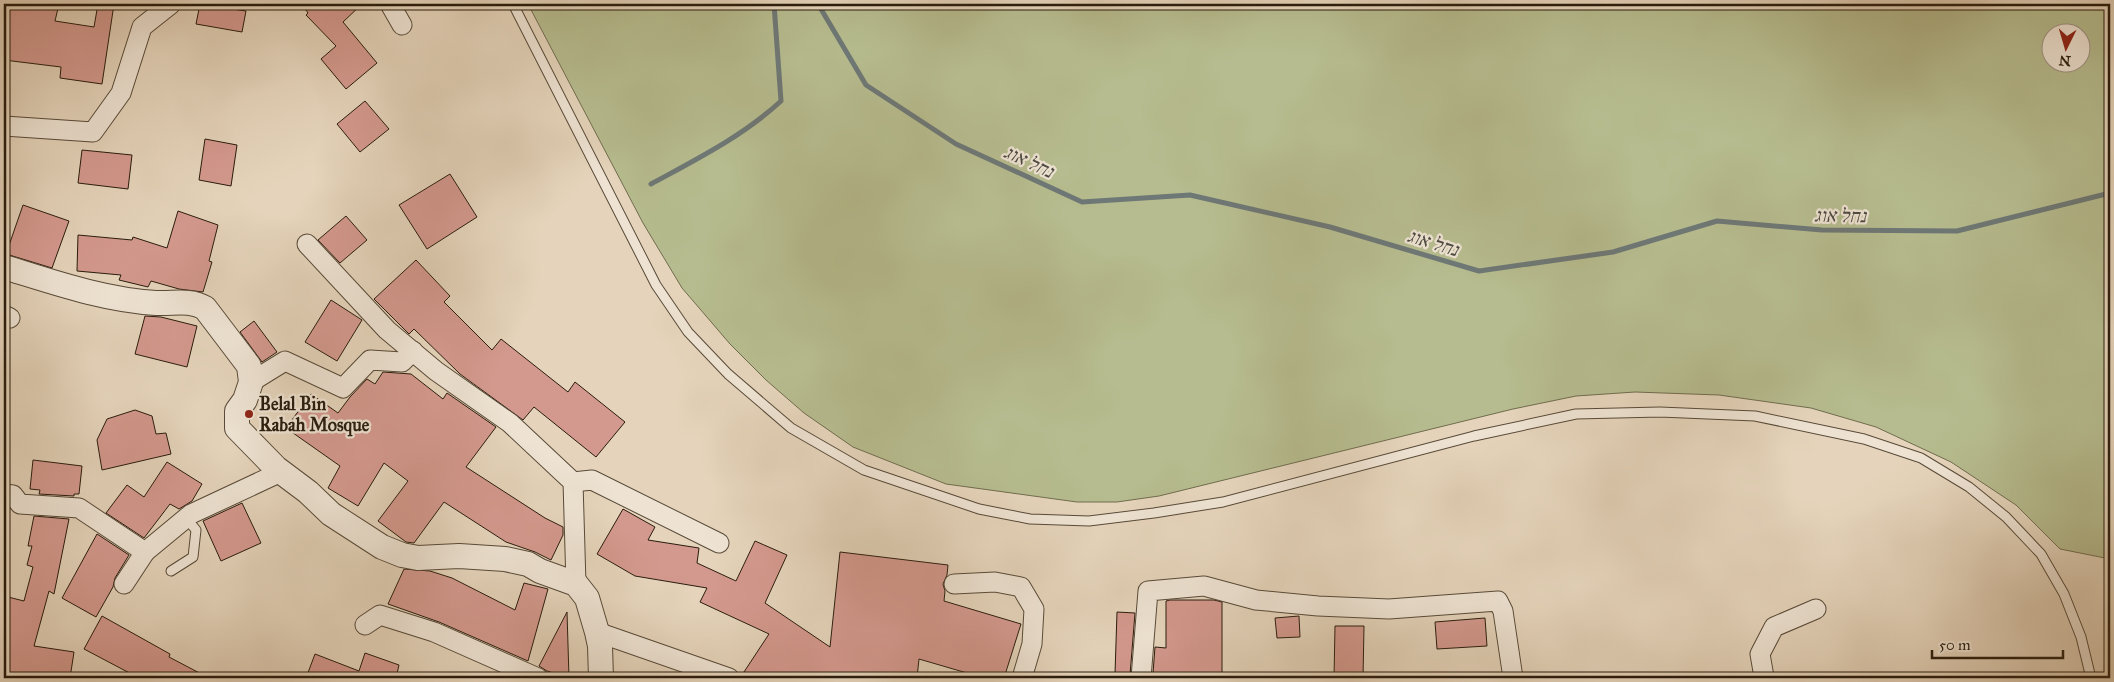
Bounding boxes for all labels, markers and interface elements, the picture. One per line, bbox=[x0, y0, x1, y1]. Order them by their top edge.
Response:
north arrow bbox=[2042, 22, 2092, 72]
text: N bbox=[2058, 51, 2072, 69]
water label: נחל אוג bbox=[1000, 140, 1059, 184]
water label: נחל אוג bbox=[1814, 204, 1868, 227]
water label: נחל אוג bbox=[1405, 224, 1463, 262]
place label: Belal Bin Rabah Mosque bbox=[259, 393, 370, 437]
marker: Belal Bin Rabah Mosque bbox=[243, 408, 255, 420]
scale bar bbox=[1932, 627, 2063, 659]
text: 50 m bbox=[1939, 636, 1971, 654]

